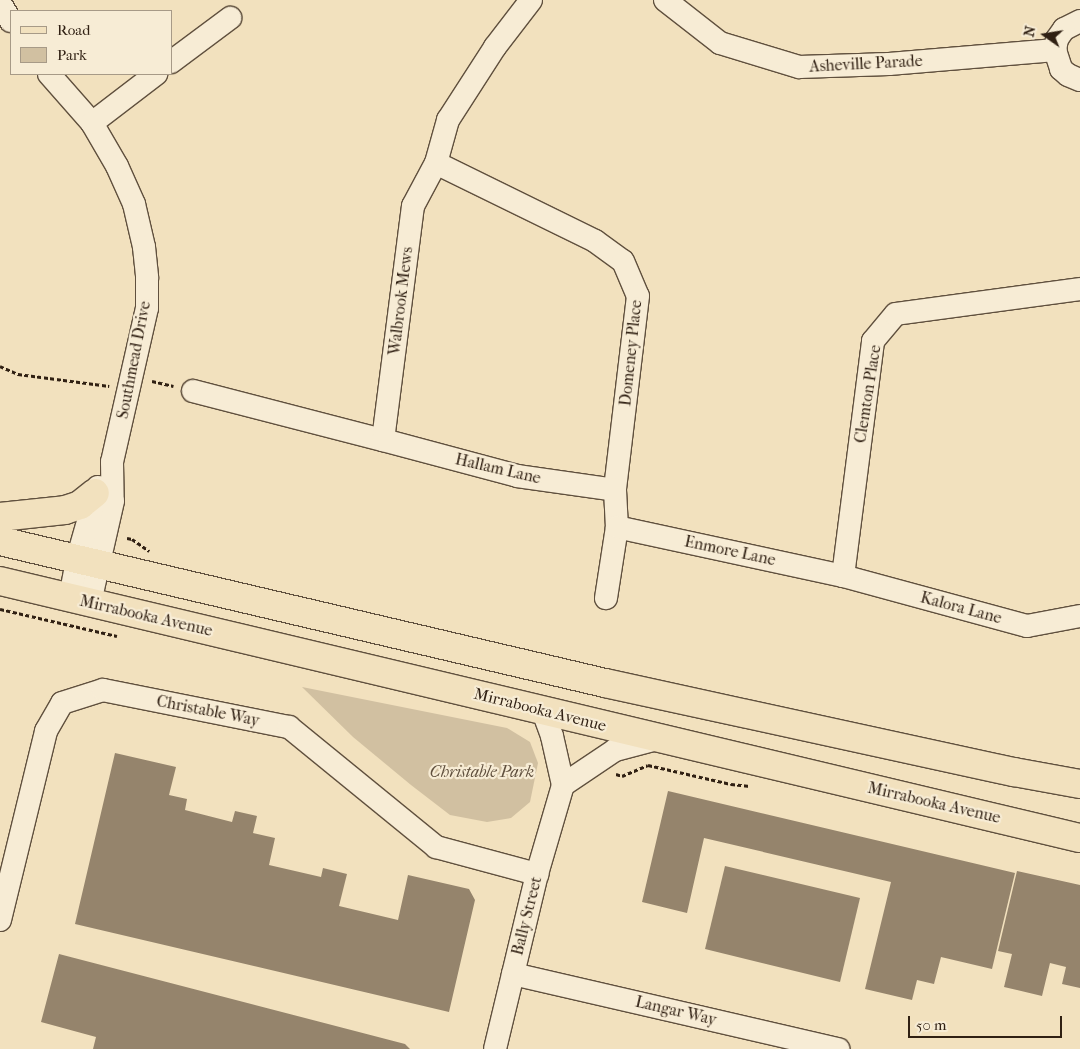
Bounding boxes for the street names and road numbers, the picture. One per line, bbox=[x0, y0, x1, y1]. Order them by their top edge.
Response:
street label: Asheville Parade bbox=[809, 51, 923, 77]
street label: Walbrook Mews bbox=[385, 246, 417, 356]
street label: Southmead Drive bbox=[113, 299, 155, 421]
street label: Domeney Place bbox=[616, 299, 646, 407]
street label: Clemton Place bbox=[851, 344, 885, 444]
street label: Hallam Lane bbox=[453, 450, 543, 488]
street label: Enmore Lane bbox=[683, 532, 777, 570]
street label: Kalora Lane bbox=[918, 588, 1004, 628]
street label: Mirrabooka Avenue bbox=[78, 591, 214, 641]
street label: Mirrabooka Avenue bbox=[472, 684, 608, 736]
street label: Christable Way bbox=[155, 692, 261, 730]
street label: Mirrabooka Avenue bbox=[866, 778, 1002, 828]
street label: Bally Street bbox=[508, 875, 546, 957]
street label: Langar Way bbox=[633, 992, 719, 1030]

